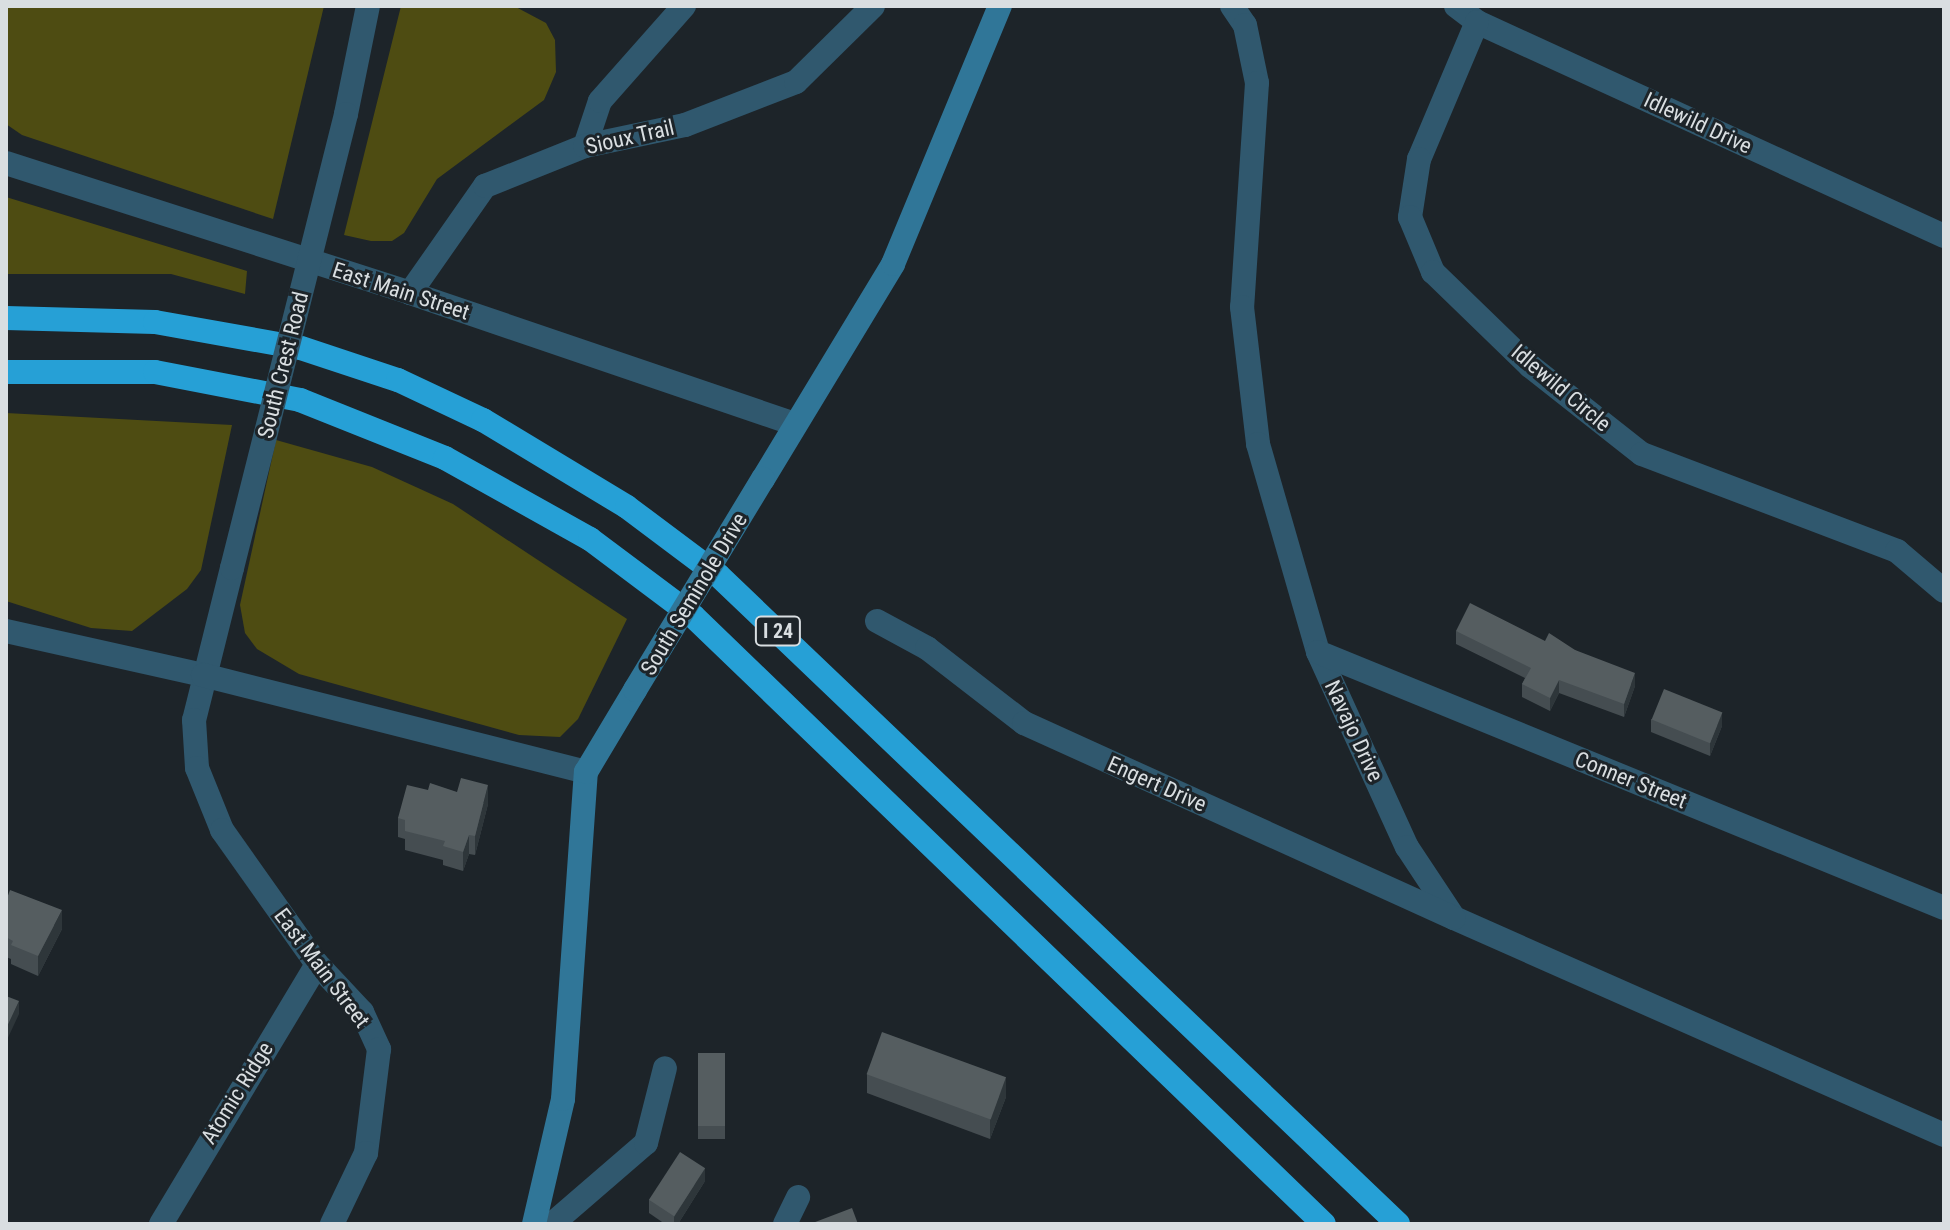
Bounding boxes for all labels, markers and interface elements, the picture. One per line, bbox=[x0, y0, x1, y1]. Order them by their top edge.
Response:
street label: Idlewild Drive bbox=[1640, 87, 1756, 159]
street label: Sioux Trail bbox=[583, 114, 677, 160]
street label: East Main Street bbox=[329, 256, 473, 326]
street label: South Crest Road bbox=[252, 289, 314, 441]
street label: Idlewild Circle bbox=[1506, 339, 1616, 437]
street label: South Seminole Drive bbox=[635, 508, 753, 680]
road number: I 24 bbox=[754, 615, 802, 647]
street label: Navajo Drive bbox=[1319, 676, 1389, 786]
street label: Conner Street bbox=[1571, 746, 1691, 814]
street label: Engert Drive bbox=[1103, 750, 1211, 818]
street label: East Main Street bbox=[269, 903, 375, 1033]
street label: Atomic Ridge bbox=[195, 1037, 279, 1149]

